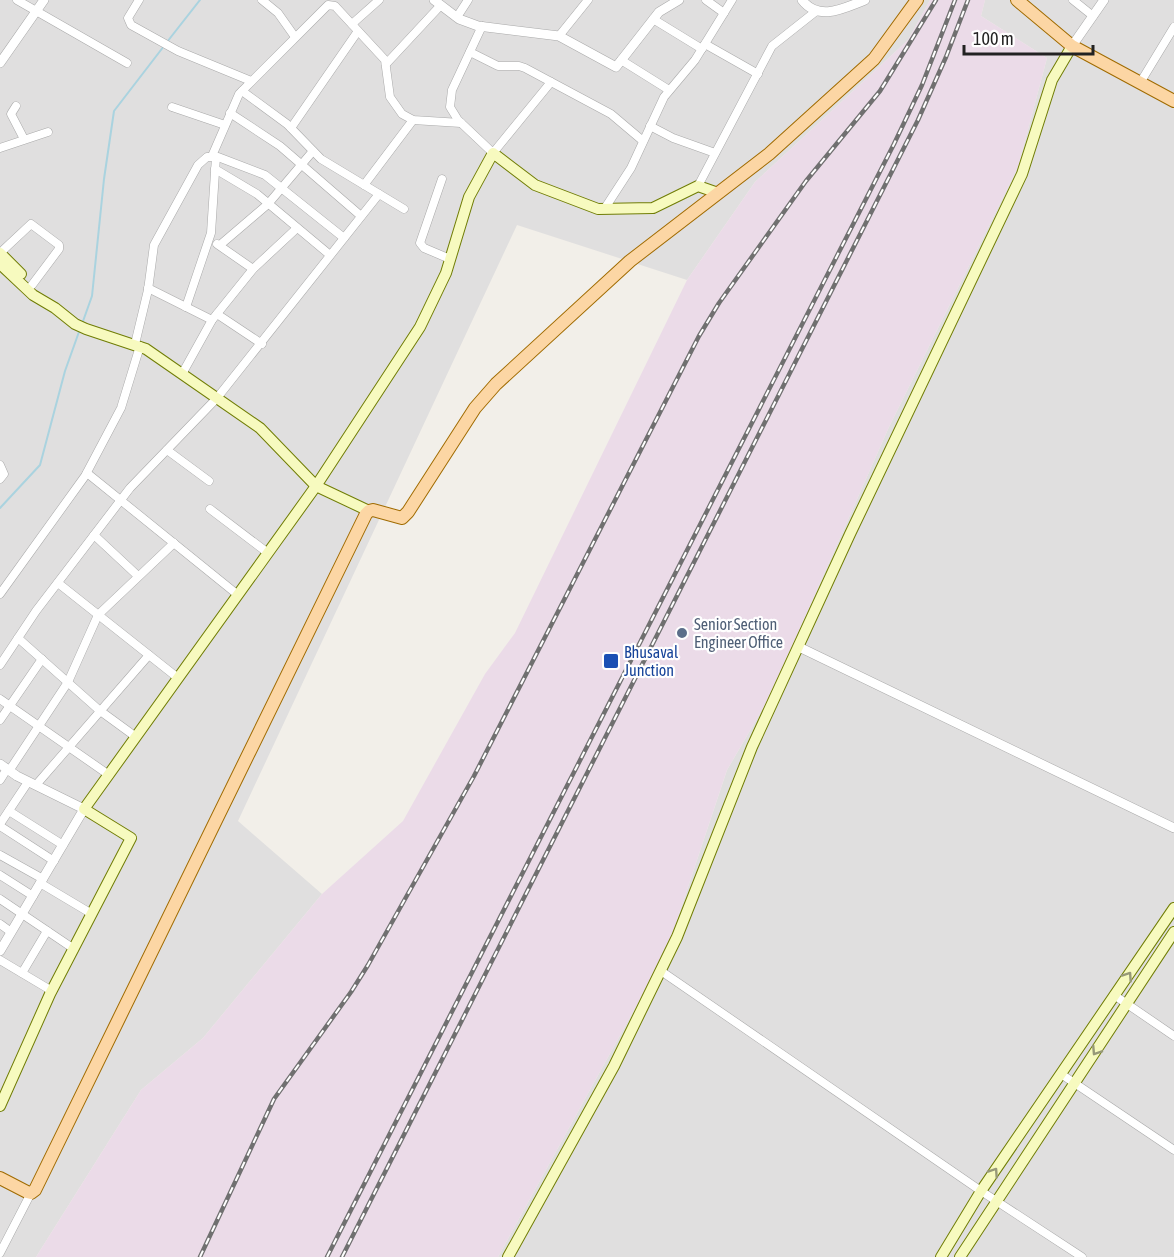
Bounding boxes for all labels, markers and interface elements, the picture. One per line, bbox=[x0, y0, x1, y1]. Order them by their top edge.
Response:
scale bar bbox=[964, 18, 1093, 56]
text: 100 m bbox=[973, 28, 1014, 49]
place label: Senior Section Engineer Office bbox=[694, 615, 783, 652]
marker: Senior Section Engineer Office bbox=[675, 626, 689, 640]
place label: Bhusaval Junction bbox=[624, 643, 679, 679]
marker: Bhusaval Junction bbox=[602, 652, 620, 670]
one-way arrow bbox=[1120, 972, 1132, 982]
one-way arrow bbox=[1092, 1045, 1103, 1056]
one-way arrow bbox=[987, 1168, 999, 1178]

